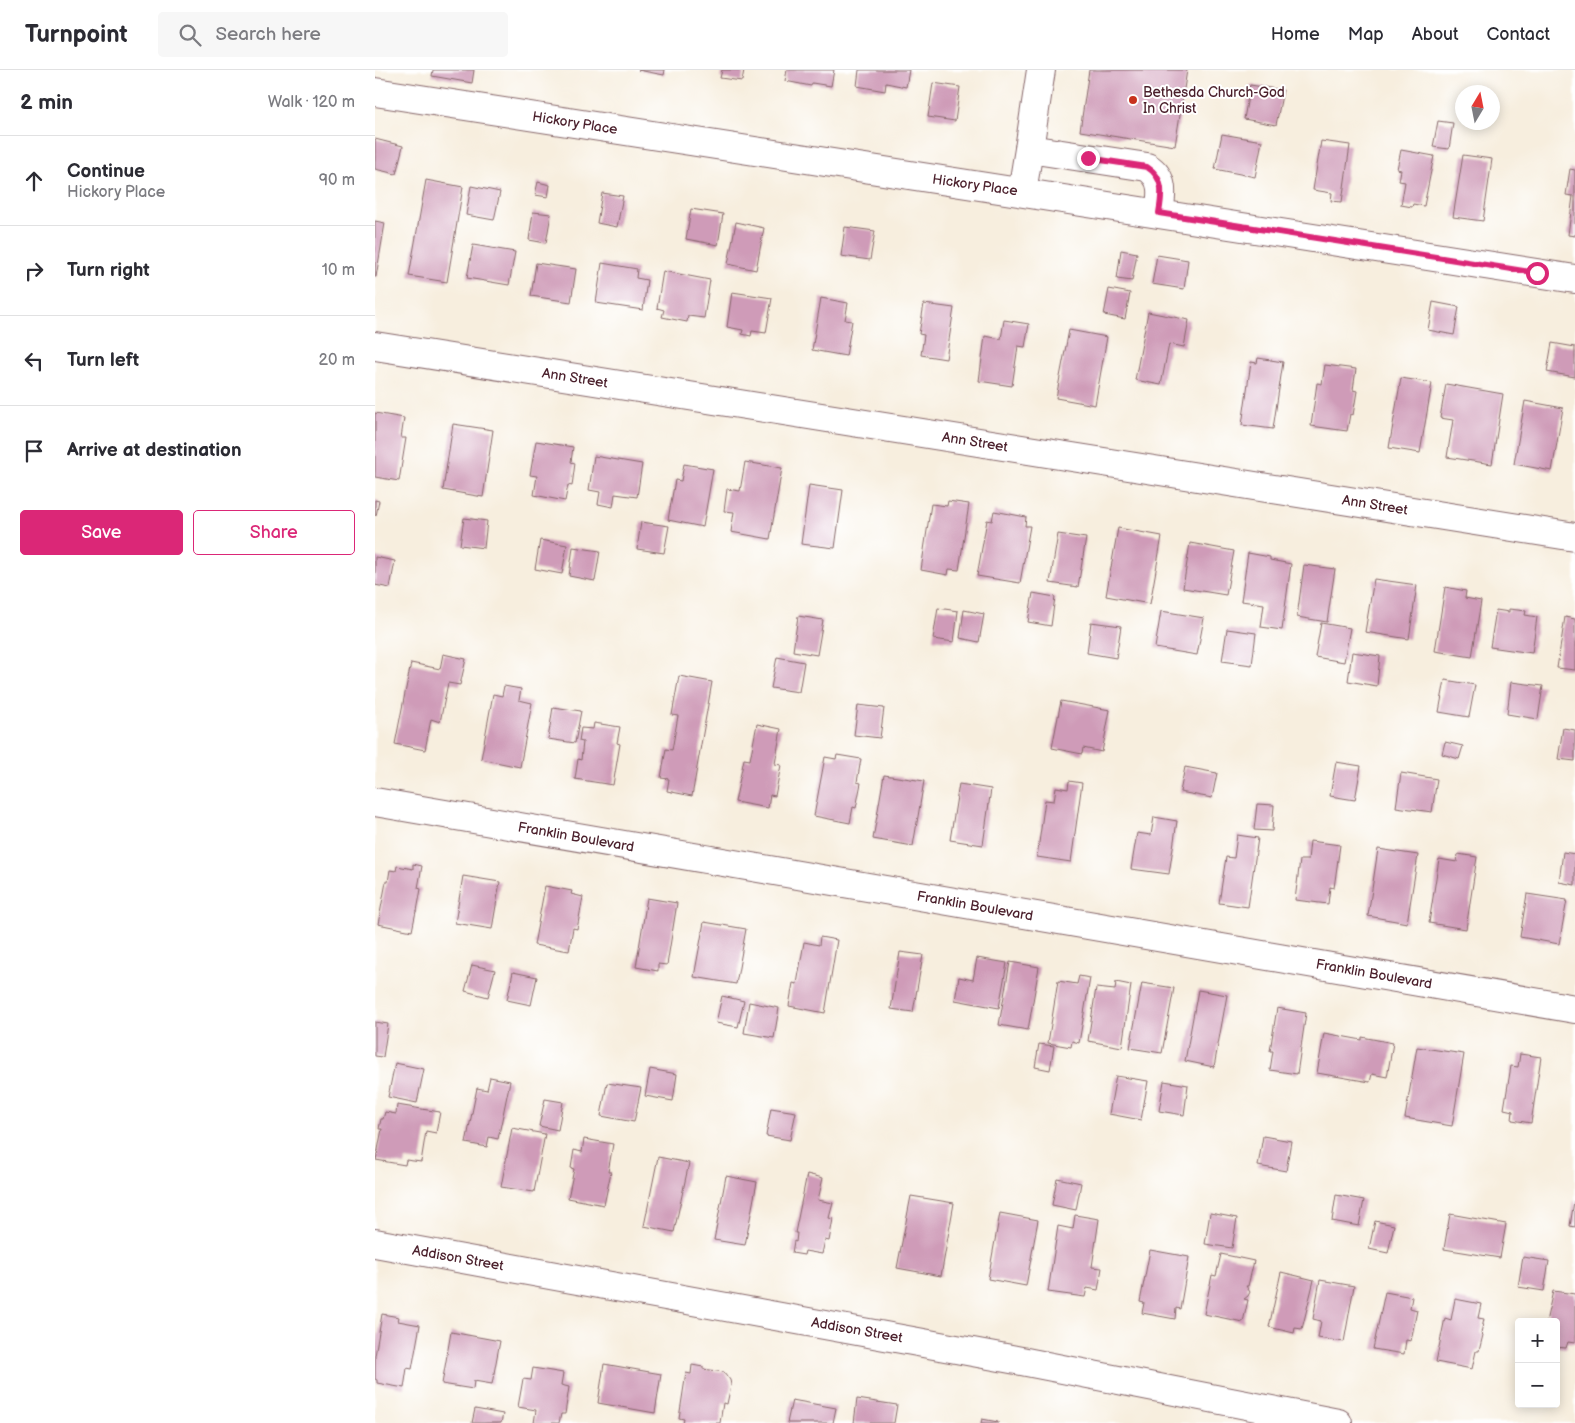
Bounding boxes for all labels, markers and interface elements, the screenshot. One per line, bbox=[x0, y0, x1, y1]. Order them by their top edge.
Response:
search box bbox=[158, 12, 508, 57]
text: Turnpoint bbox=[25, 20, 128, 49]
icon: search bbox=[176, 21, 204, 49]
text: Search here bbox=[216, 23, 321, 46]
text: Home bbox=[1271, 24, 1320, 45]
text: Map bbox=[1348, 24, 1384, 45]
text: About bbox=[1412, 24, 1459, 45]
text: Contact bbox=[1487, 24, 1550, 45]
place label: Bethesda Church-God In Christ bbox=[1143, 84, 1285, 117]
north arrow bbox=[1455, 85, 1500, 130]
text: 2 min bbox=[20, 90, 73, 115]
text: Walk · 120 m bbox=[268, 93, 355, 112]
marker: Bethesda Church-God In Christ bbox=[1127, 94, 1139, 106]
street label: Hickory Place bbox=[531, 108, 619, 138]
route end bbox=[1077, 147, 1100, 170]
text: Continue bbox=[67, 160, 145, 183]
icon: ahead bbox=[20, 167, 48, 195]
text: 90 m bbox=[319, 171, 355, 190]
street label: Hickory Place bbox=[931, 171, 1019, 199]
text: Hickory Place bbox=[67, 183, 165, 202]
icon: right bbox=[20, 257, 48, 285]
text: Turn right bbox=[67, 259, 150, 282]
text: 10 m bbox=[322, 261, 355, 280]
route start bbox=[1526, 262, 1549, 285]
icon: left bbox=[20, 347, 48, 375]
text: Turn left bbox=[67, 349, 139, 372]
text: 20 m bbox=[319, 351, 355, 370]
street label: Ann Street bbox=[541, 364, 610, 392]
street label: Ann Street bbox=[941, 428, 1010, 456]
icon: arrive bbox=[20, 437, 48, 465]
text: Arrive at destination bbox=[67, 439, 242, 462]
street label: Ann Street bbox=[1341, 491, 1410, 519]
button: Save bbox=[20, 510, 183, 555]
button: Share bbox=[193, 510, 355, 555]
street label: Franklin Boulevard bbox=[517, 818, 635, 856]
street label: Franklin Boulevard bbox=[916, 887, 1034, 925]
street label: Franklin Boulevard bbox=[1315, 955, 1433, 993]
street label: Addison Street bbox=[411, 1242, 506, 1275]
street label: Addison Street bbox=[810, 1314, 905, 1347]
map controls bbox=[1515, 1318, 1560, 1408]
button: + bbox=[1515, 1318, 1560, 1363]
button: − bbox=[1515, 1363, 1560, 1408]

